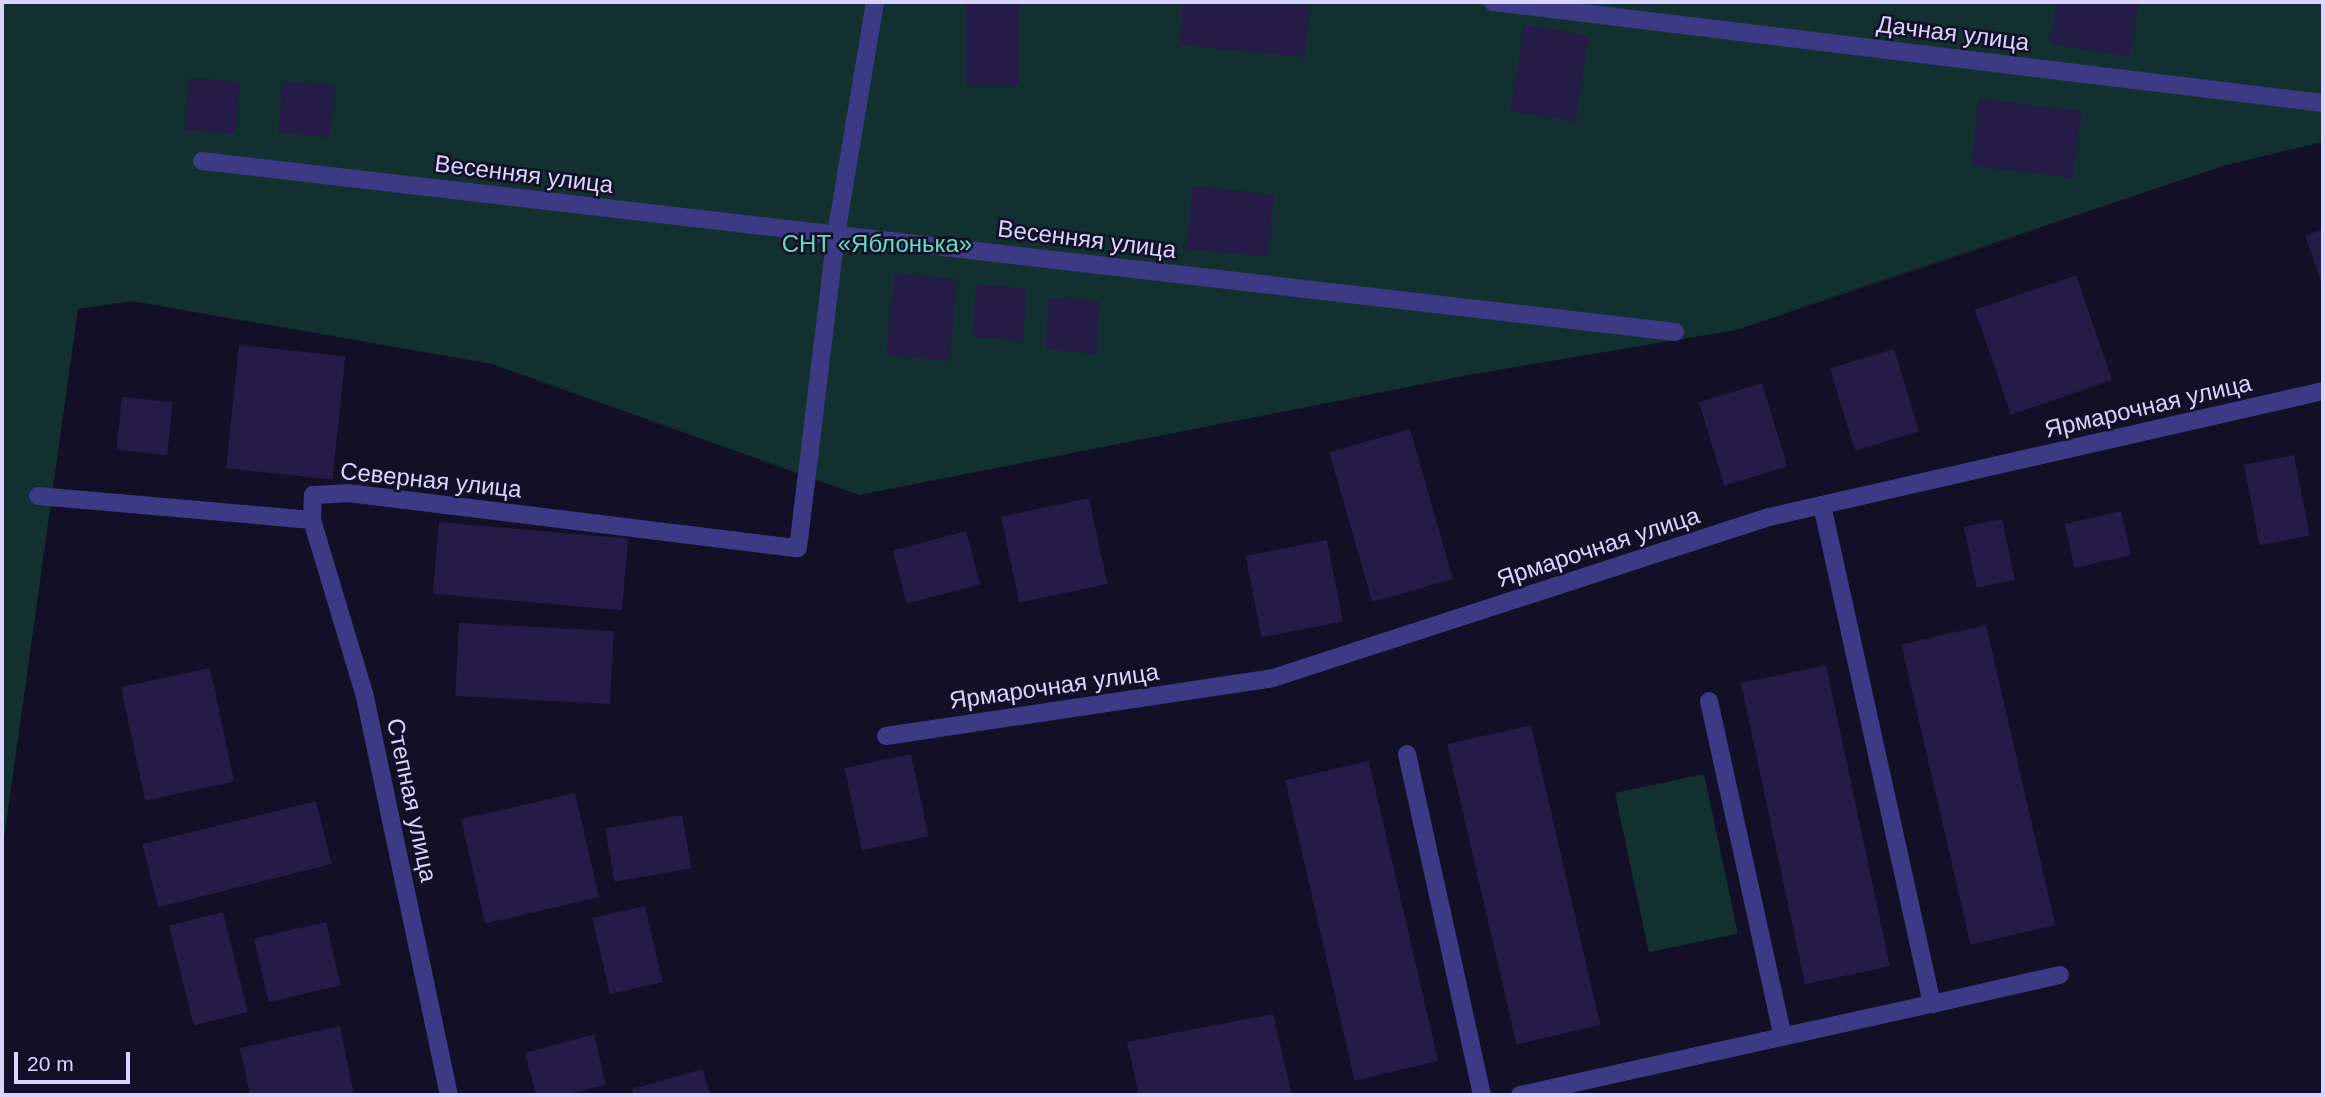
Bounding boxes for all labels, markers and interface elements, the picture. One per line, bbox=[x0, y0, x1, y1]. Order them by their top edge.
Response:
street label: Дачная улица bbox=[1875, 9, 2031, 57]
street label: Весенняя улица bbox=[433, 149, 615, 199]
street label: Весенняя улица bbox=[996, 214, 1178, 264]
park label: СНТ «Яблонька» bbox=[782, 230, 972, 258]
street label: Ярмарочная улица bbox=[2042, 368, 2254, 444]
street label: Северная улица bbox=[339, 456, 523, 504]
street label: Ярмарочная улица bbox=[1493, 501, 1703, 593]
street label: Ярмарочная улица bbox=[947, 657, 1161, 715]
street label: Степная улица bbox=[381, 716, 443, 884]
scale bar bbox=[18, 1038, 133, 1082]
text: 20 m bbox=[27, 1052, 74, 1075]

